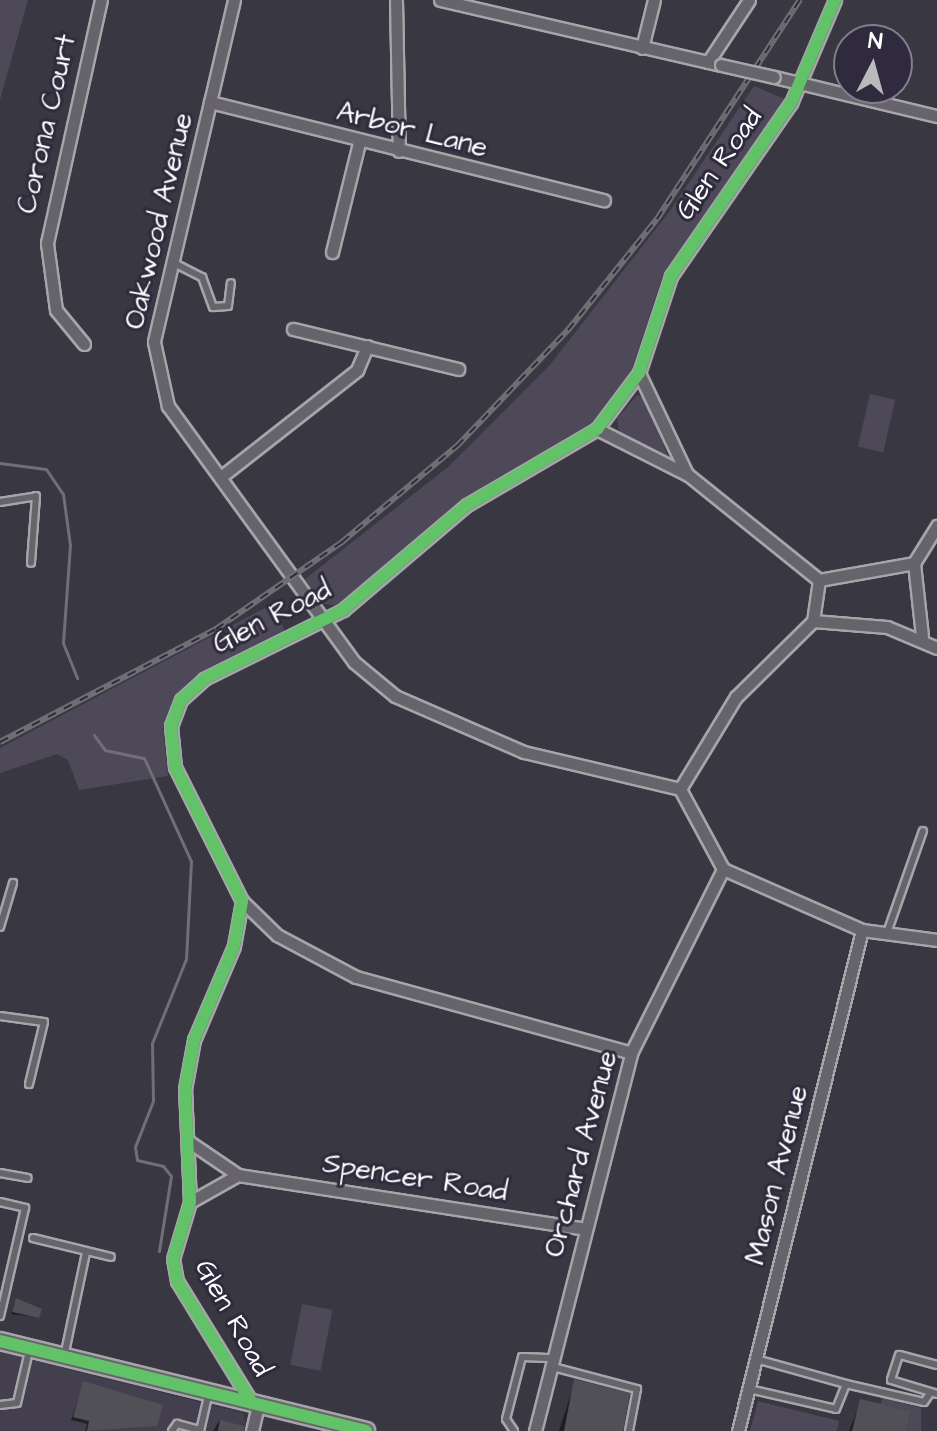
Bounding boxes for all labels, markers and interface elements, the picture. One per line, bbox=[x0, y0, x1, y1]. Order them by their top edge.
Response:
north arrow bbox=[833, 24, 913, 104]
text: N bbox=[867, 25, 884, 58]
street label: Corona Court bbox=[10, 31, 84, 217]
street label: Arbor Lane bbox=[333, 95, 491, 165]
street label: Glen Road bbox=[668, 102, 770, 226]
street label: Oakwood Avenue bbox=[118, 110, 200, 332]
street label: Glen Road bbox=[207, 573, 337, 661]
street label: Orchard Avenue bbox=[537, 1047, 625, 1261]
street label: Mason Avenue bbox=[739, 1082, 815, 1268]
street label: Spencer Road bbox=[320, 1147, 510, 1209]
street label: Glen Road bbox=[187, 1254, 279, 1382]

